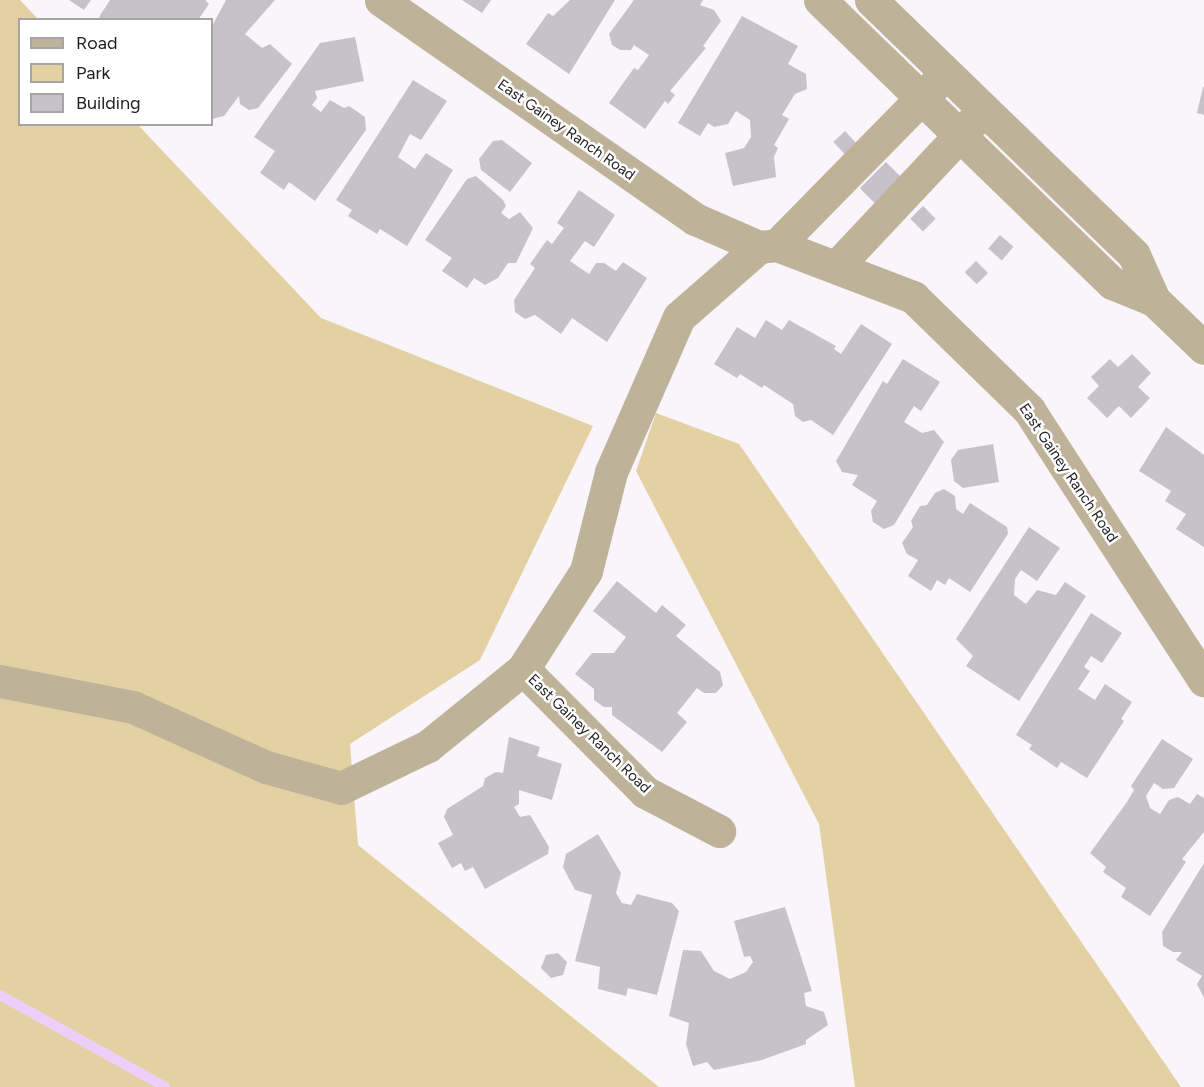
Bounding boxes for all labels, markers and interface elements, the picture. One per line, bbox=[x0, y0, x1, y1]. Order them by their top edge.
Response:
legend bbox=[18, 18, 213, 126]
text: Road bbox=[76, 32, 117, 54]
text: Park bbox=[76, 62, 110, 84]
street label: East Gainey Ranch Road bbox=[494, 76, 638, 184]
text: Building bbox=[76, 92, 141, 114]
street label: East Gainey Ranch Road bbox=[1015, 400, 1121, 546]
street label: East Gainey Ranch Road bbox=[524, 671, 654, 797]

